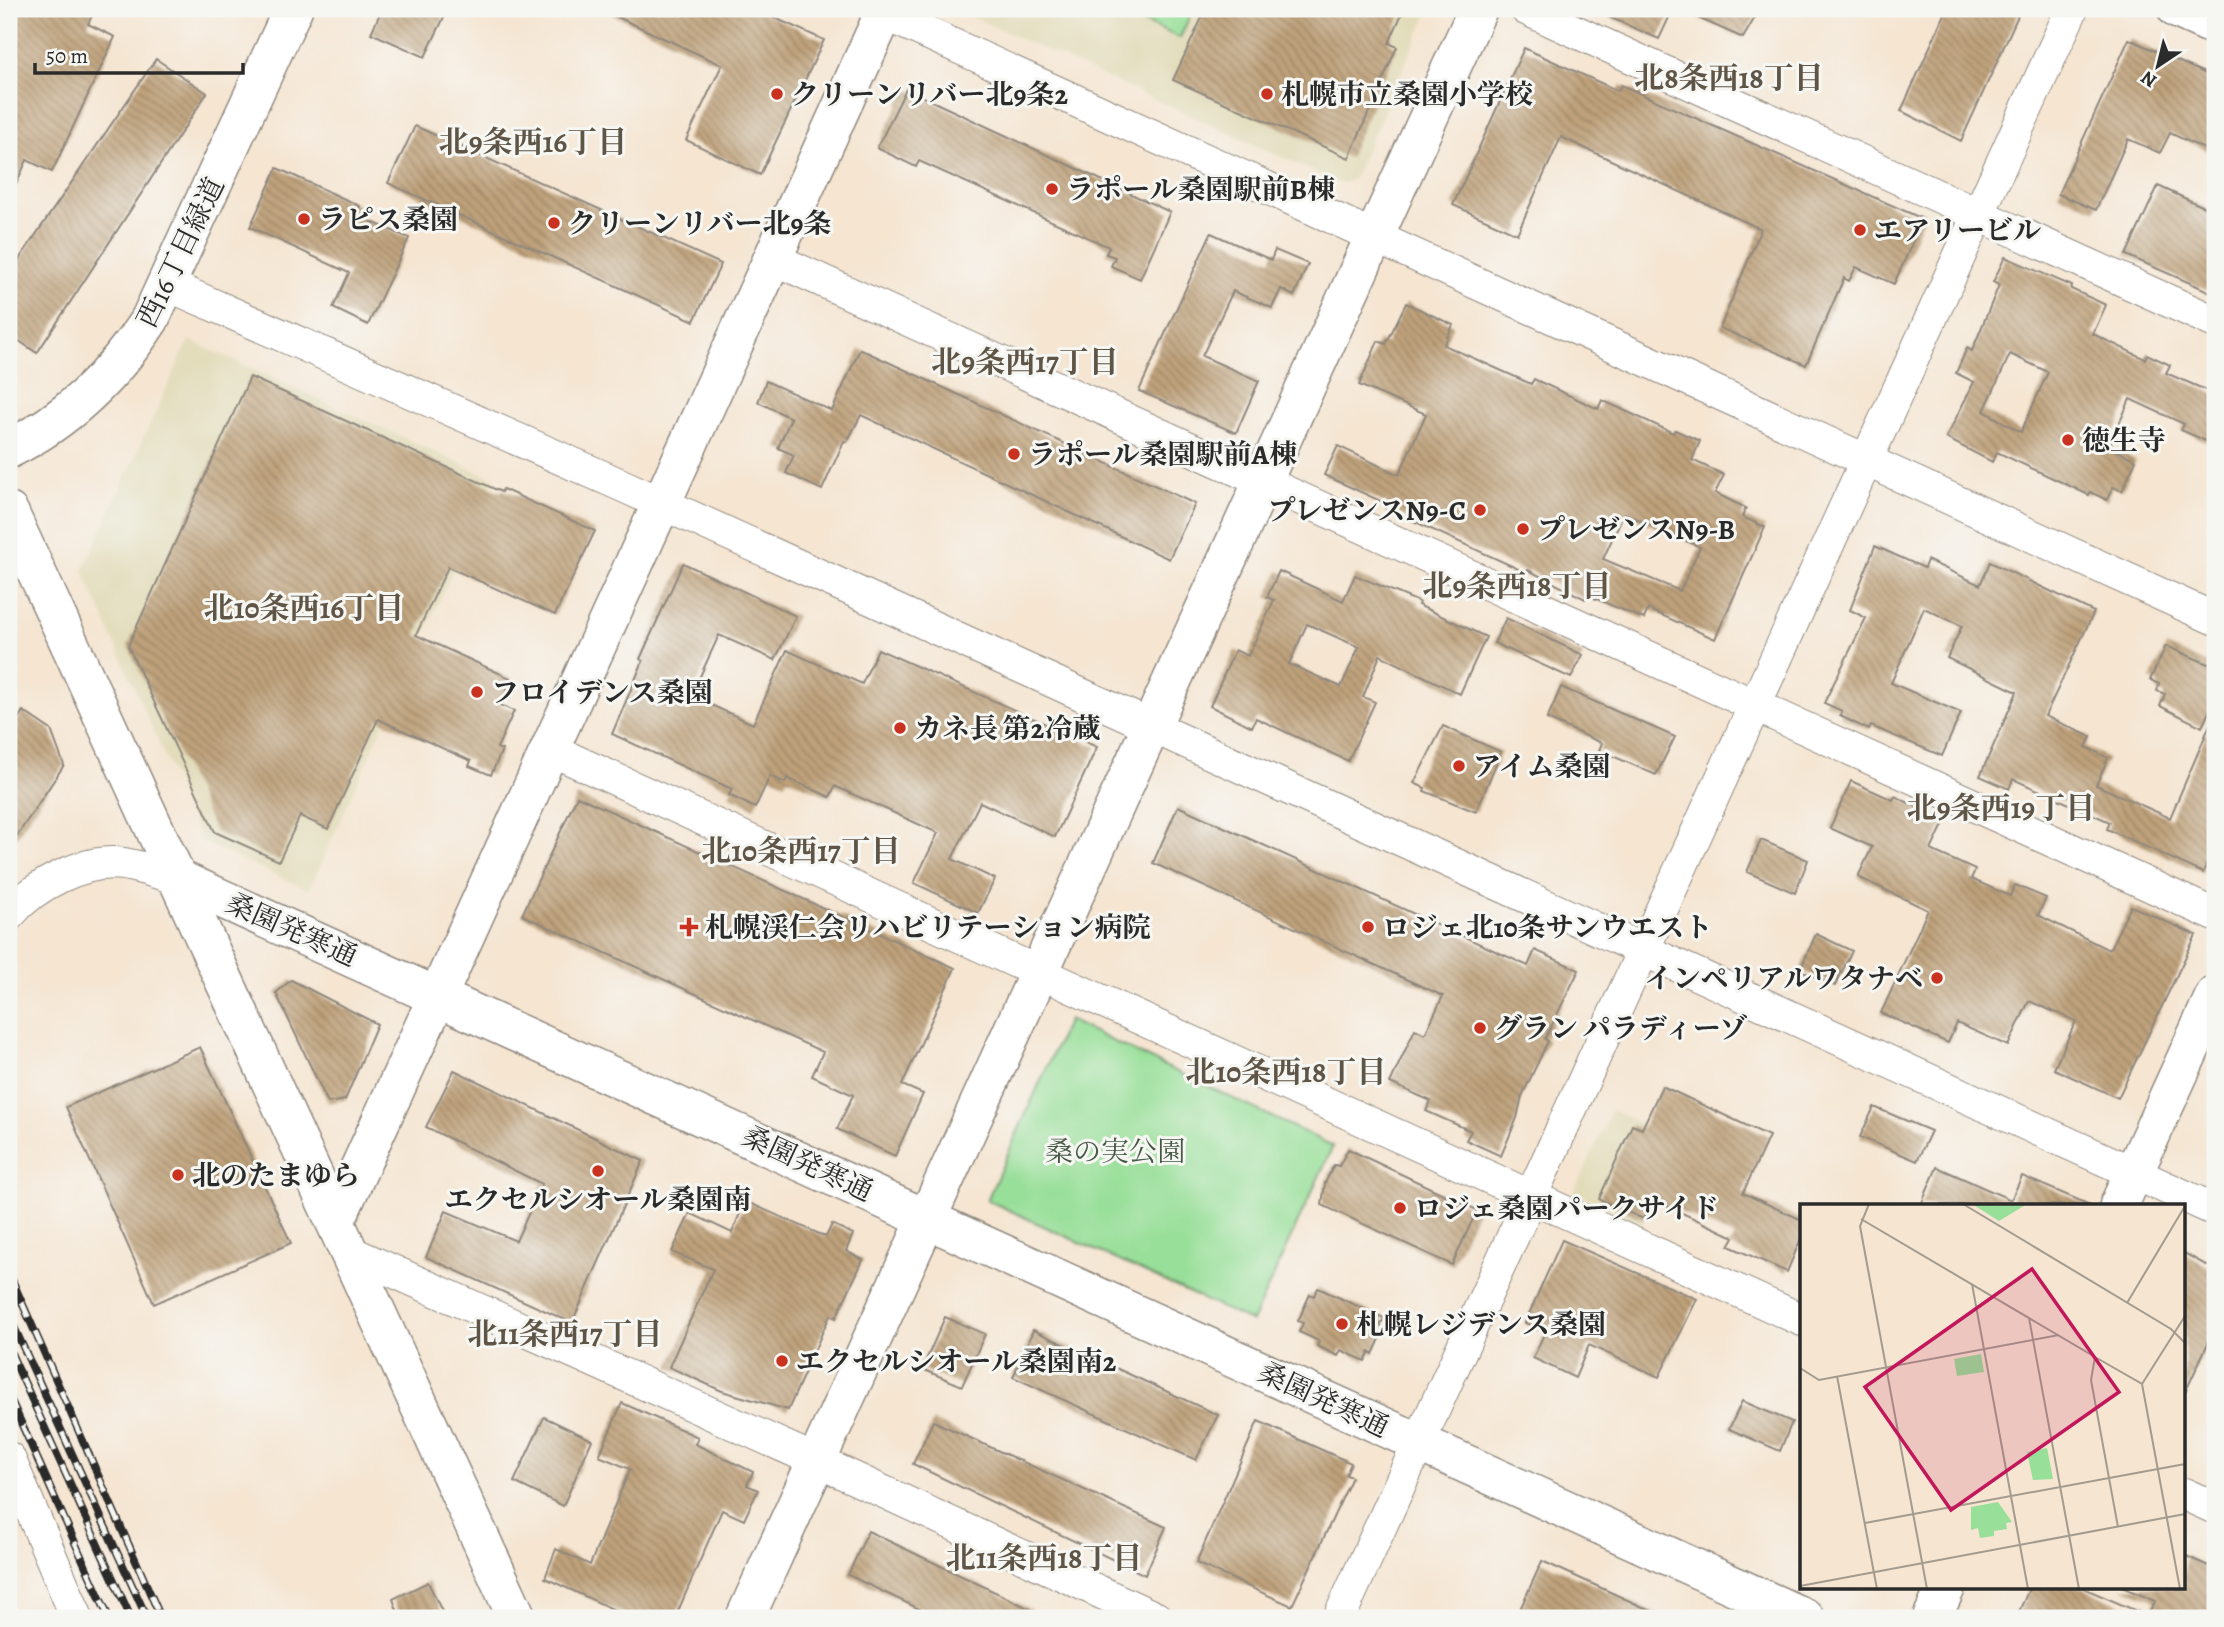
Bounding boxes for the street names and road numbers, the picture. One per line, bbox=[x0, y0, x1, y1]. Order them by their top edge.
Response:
street label: 西16丁目緑道 bbox=[128, 171, 234, 334]
street label: 桑園発寒通 bbox=[220, 884, 363, 976]
street label: 桑園発寒通 bbox=[736, 1117, 879, 1211]
street label: 桑園発寒通 bbox=[1252, 1353, 1395, 1447]

